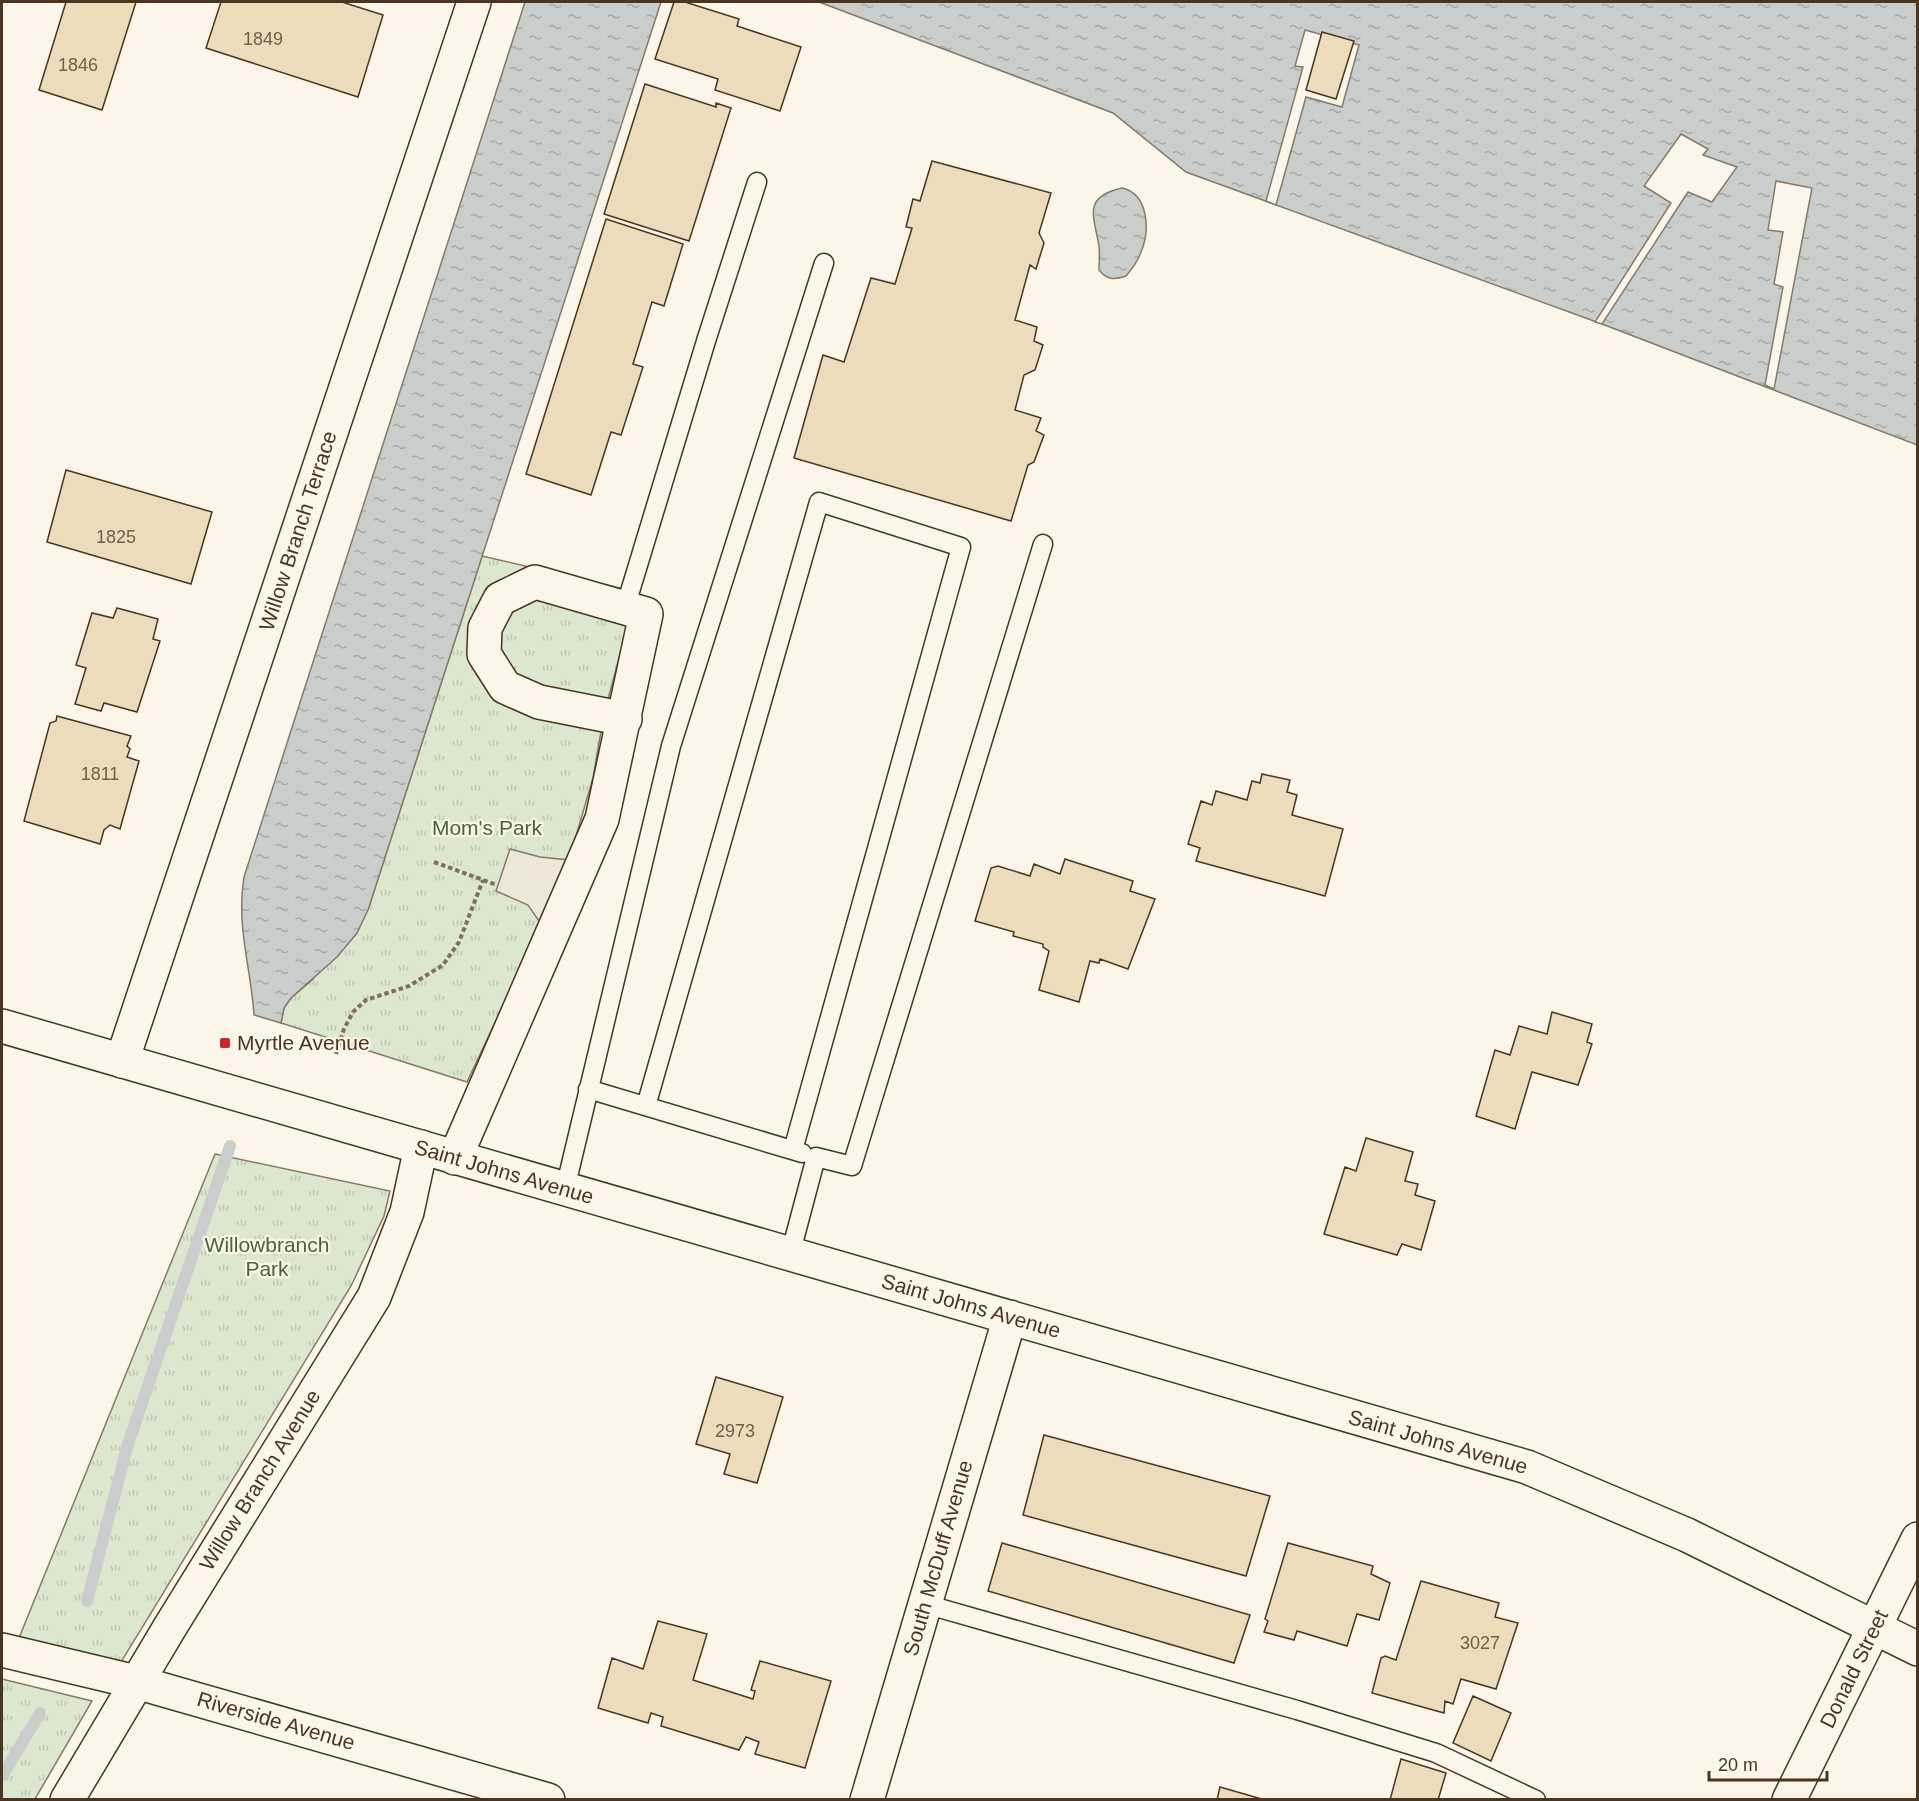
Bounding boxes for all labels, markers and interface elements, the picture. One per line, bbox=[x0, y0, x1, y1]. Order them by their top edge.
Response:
house number: 1849 bbox=[243, 29, 283, 49]
house number: 1846 bbox=[58, 55, 98, 75]
street label: Willow Branch Terrace bbox=[254, 428, 341, 634]
house number: 1825 bbox=[96, 527, 136, 547]
house number: 1811 bbox=[81, 764, 119, 784]
park label: Mom's Park bbox=[432, 816, 543, 839]
place label: Myrtle Avenue bbox=[237, 1031, 370, 1054]
marker: Myrtle Avenue bbox=[218, 1036, 232, 1050]
street label: Saint Johns Avenue bbox=[412, 1135, 596, 1208]
park label: Willowbranch Park bbox=[205, 1233, 329, 1280]
street label: Saint Johns Avenue bbox=[879, 1269, 1063, 1342]
street label: Willow Branch Avenue bbox=[195, 1385, 325, 1574]
street label: Saint Johns Avenue bbox=[1346, 1405, 1530, 1478]
house number: 2973 bbox=[715, 1421, 755, 1441]
street label: South McDuff Avenue bbox=[899, 1457, 976, 1658]
street label: Donald Street bbox=[1815, 1606, 1892, 1732]
house number: 3027 bbox=[1460, 1633, 1500, 1653]
street label: Riverside Avenue bbox=[195, 1687, 358, 1754]
scale bar bbox=[1709, 1744, 1828, 1782]
text: 20 m bbox=[1718, 1755, 1758, 1775]

